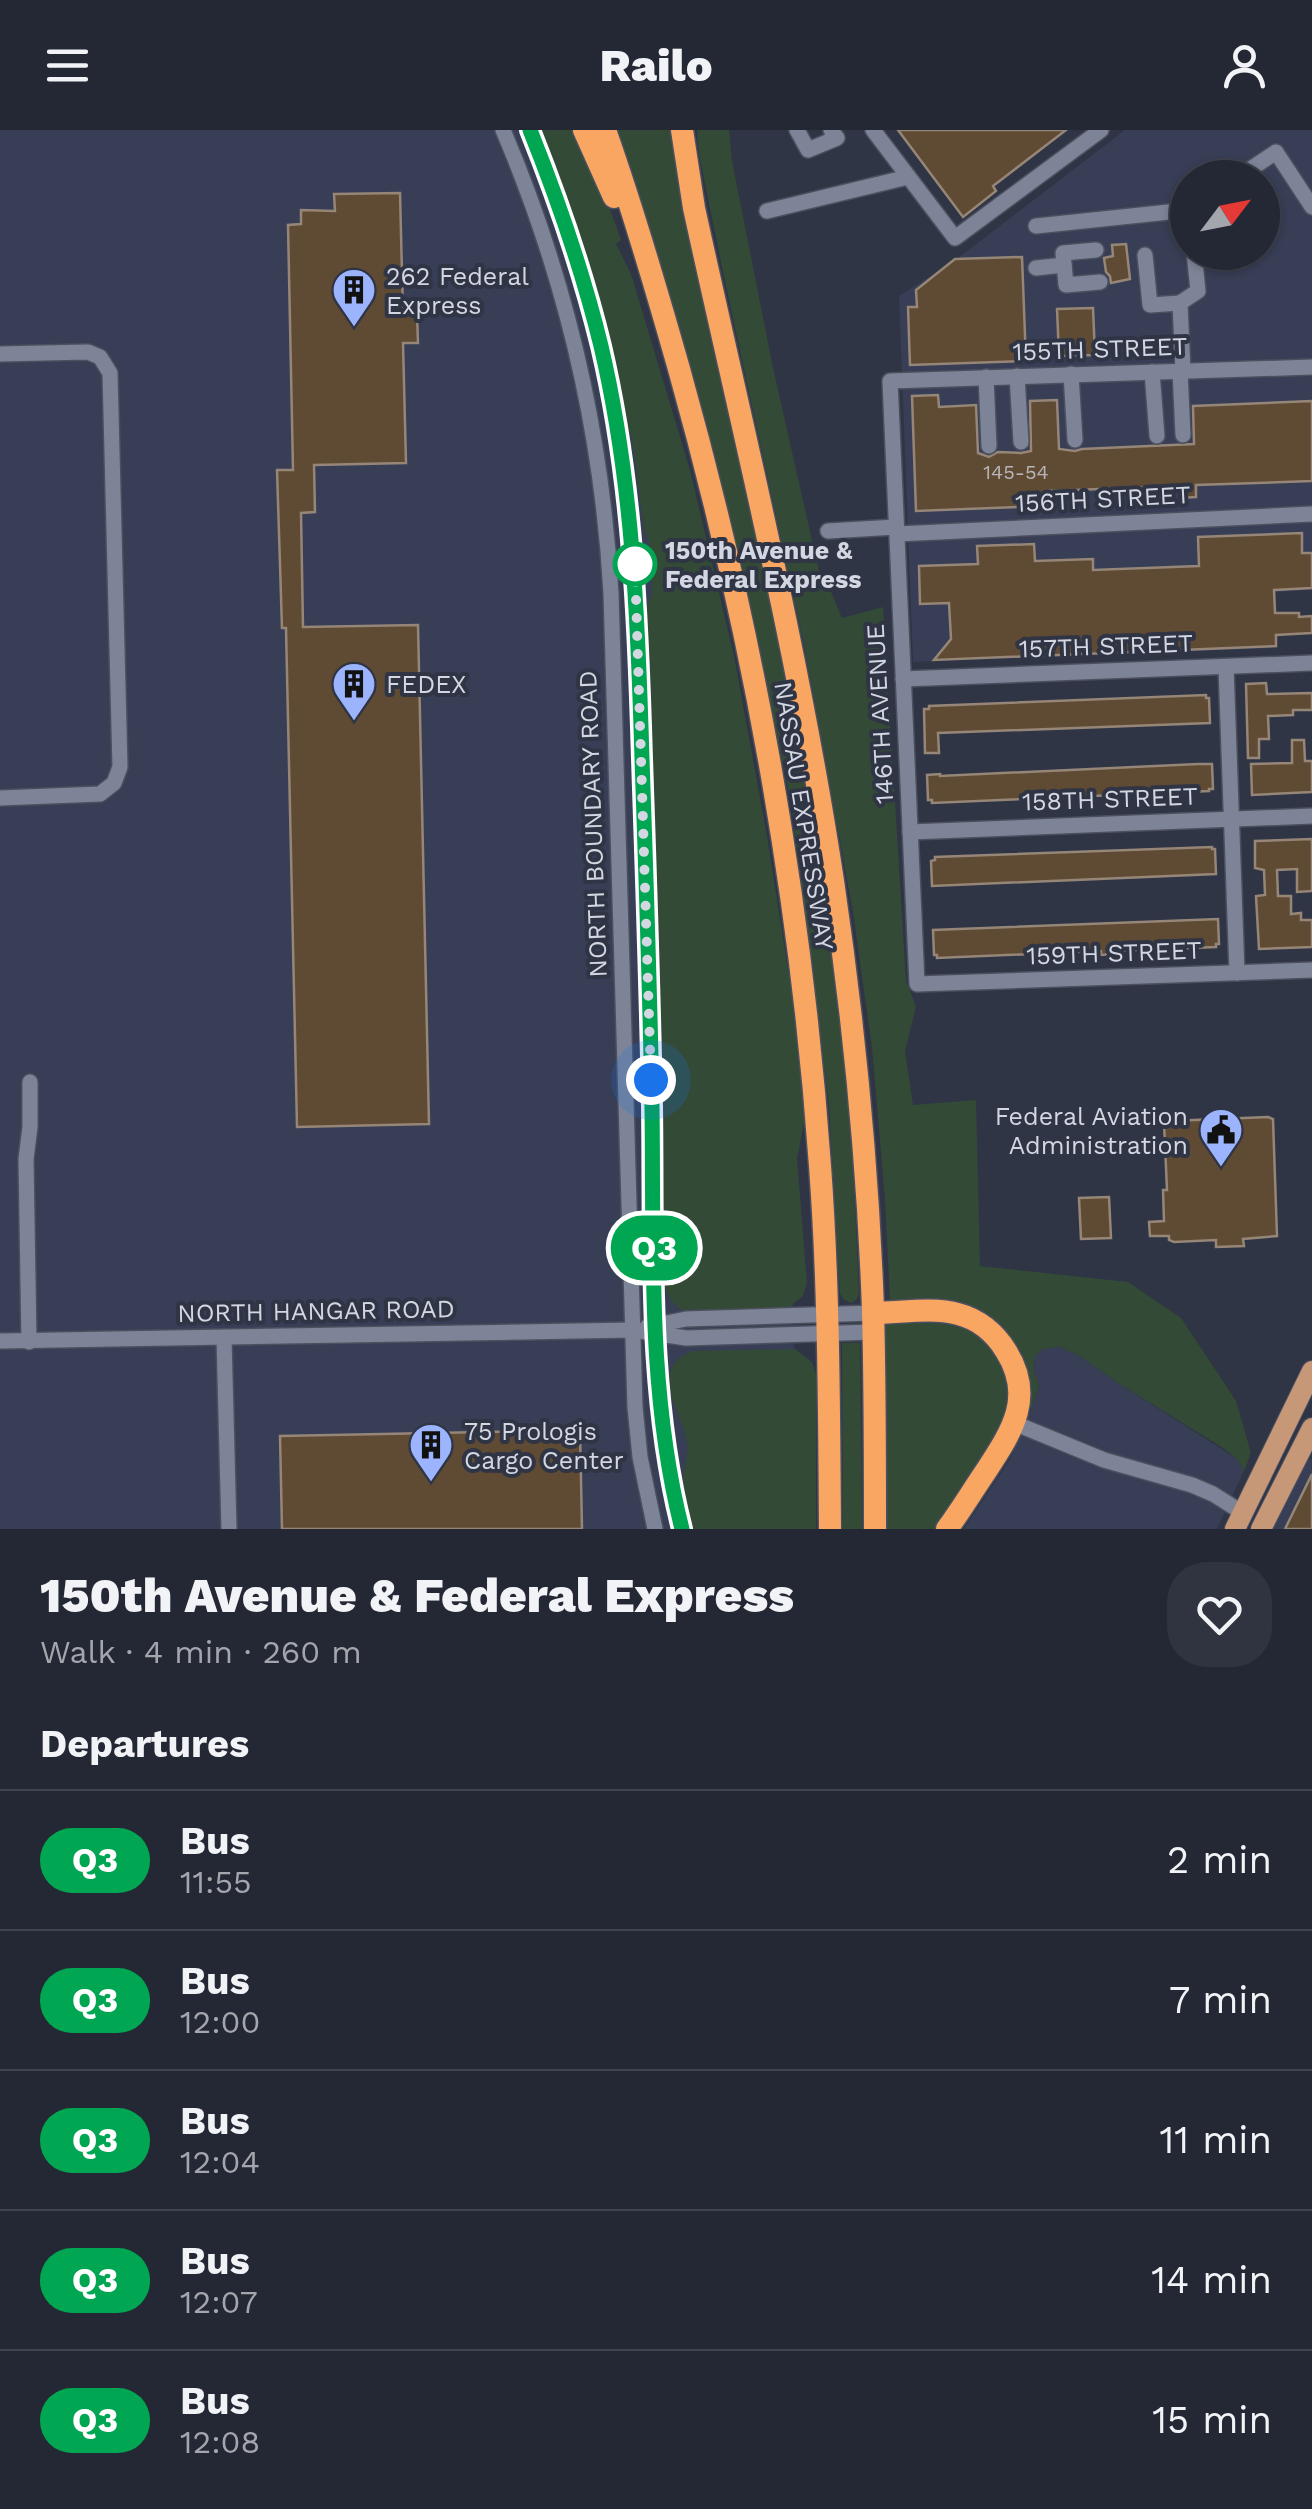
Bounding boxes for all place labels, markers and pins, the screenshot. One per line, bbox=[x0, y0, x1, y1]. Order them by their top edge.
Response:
place label: 262 Federal Express bbox=[386, 262, 529, 320]
building icon: 262 Federal Express bbox=[331, 267, 377, 328]
place label: 150th Avenue & Federal Express bbox=[665, 536, 862, 594]
marker: 150th Avenue & Federal Express bbox=[614, 543, 656, 585]
building icon: FEDEX bbox=[331, 661, 377, 722]
place label: FEDEX bbox=[386, 670, 466, 699]
place label: Federal Aviation Administration bbox=[995, 1102, 1188, 1160]
public building icon: Federal Aviation Administration bbox=[1198, 1107, 1244, 1168]
place label: 75 Prologis Cargo Center bbox=[464, 1417, 624, 1475]
building icon: 75 Prologis Cargo Center bbox=[408, 1422, 454, 1483]

